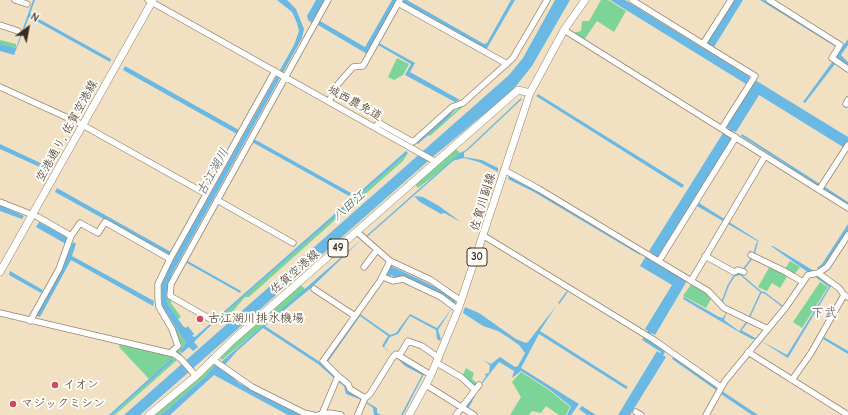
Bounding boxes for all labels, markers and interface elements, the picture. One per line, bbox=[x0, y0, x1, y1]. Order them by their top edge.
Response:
north arrow bbox=[8, 8, 48, 48]
text: N bbox=[28, 10, 41, 25]
street label: 空港通り, 佐賀空港線 bbox=[33, 78, 101, 184]
street label: 城西農免道 bbox=[325, 82, 385, 124]
water label: 古江湖川 bbox=[194, 145, 232, 199]
street label: 佐賀川副線 bbox=[467, 171, 499, 233]
water label: 八田江 bbox=[329, 187, 369, 225]
road number: 49 bbox=[328, 239, 348, 257]
street label: 佐賀空港線 bbox=[268, 247, 322, 297]
road number: 30 bbox=[467, 248, 487, 266]
district label: 下武 bbox=[811, 305, 837, 321]
place label: 古江湖川排水機場 bbox=[208, 312, 304, 326]
marker: 古江湖川排水機場 bbox=[195, 314, 205, 324]
place label: イオン bbox=[63, 378, 99, 392]
marker: イオン bbox=[50, 380, 60, 390]
place label: マジックミシン bbox=[21, 397, 105, 411]
marker: マジックミシン bbox=[8, 399, 18, 409]

